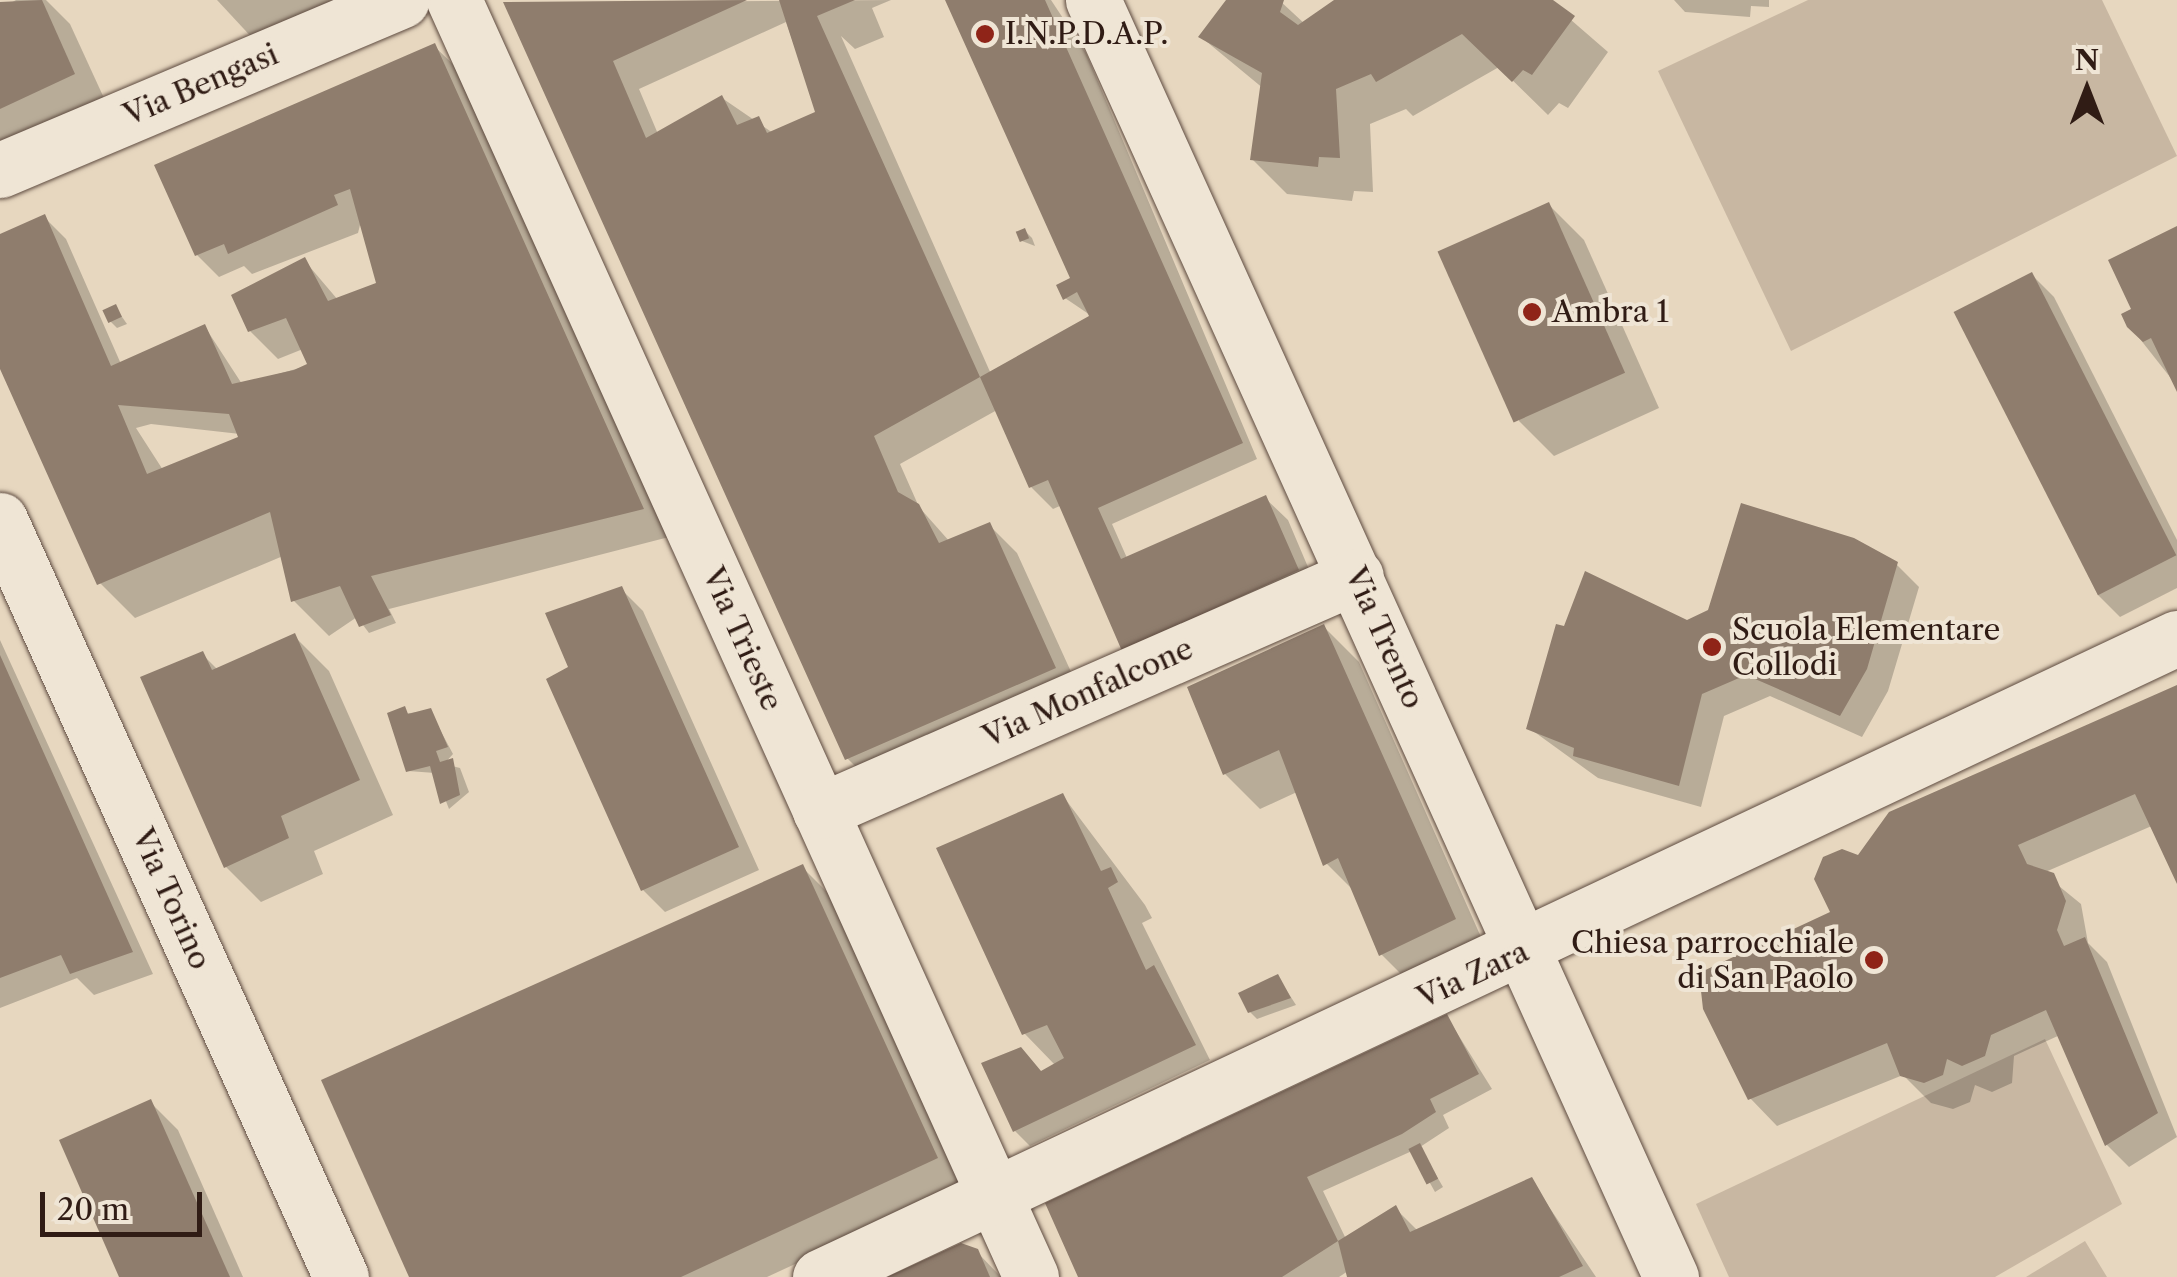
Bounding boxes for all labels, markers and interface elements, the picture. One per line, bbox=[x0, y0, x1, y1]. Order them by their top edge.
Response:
place label: I.N.P.D.A.P. bbox=[1005, 16, 1168, 52]
marker: I.N.P.D.A.P. bbox=[974, 23, 996, 45]
street label: Via Bengasi bbox=[118, 36, 284, 134]
north arrow bbox=[2037, 40, 2137, 140]
text: N bbox=[2075, 43, 2099, 77]
place label: Ambra 1 bbox=[1552, 294, 1669, 330]
marker: Ambra 1 bbox=[1521, 301, 1543, 323]
street label: Via Trieste bbox=[694, 561, 790, 717]
street label: Via Trento bbox=[1337, 561, 1431, 715]
place label: Scuola Elementare Collodi bbox=[1732, 612, 2001, 682]
street label: Via Monfalcone bbox=[977, 630, 1199, 756]
marker: Scuola Elementare Collodi bbox=[1701, 636, 1723, 658]
street label: Via Torino bbox=[124, 822, 218, 976]
place label: Chiesa parrocchiale di San Paolo bbox=[1571, 925, 1854, 996]
street label: Via Zara bbox=[1411, 934, 1535, 1016]
marker: Chiesa parrocchiale di San Paolo bbox=[1863, 949, 1885, 971]
scale bar bbox=[45, 1172, 208, 1234]
text: 20 m bbox=[57, 1191, 129, 1228]

